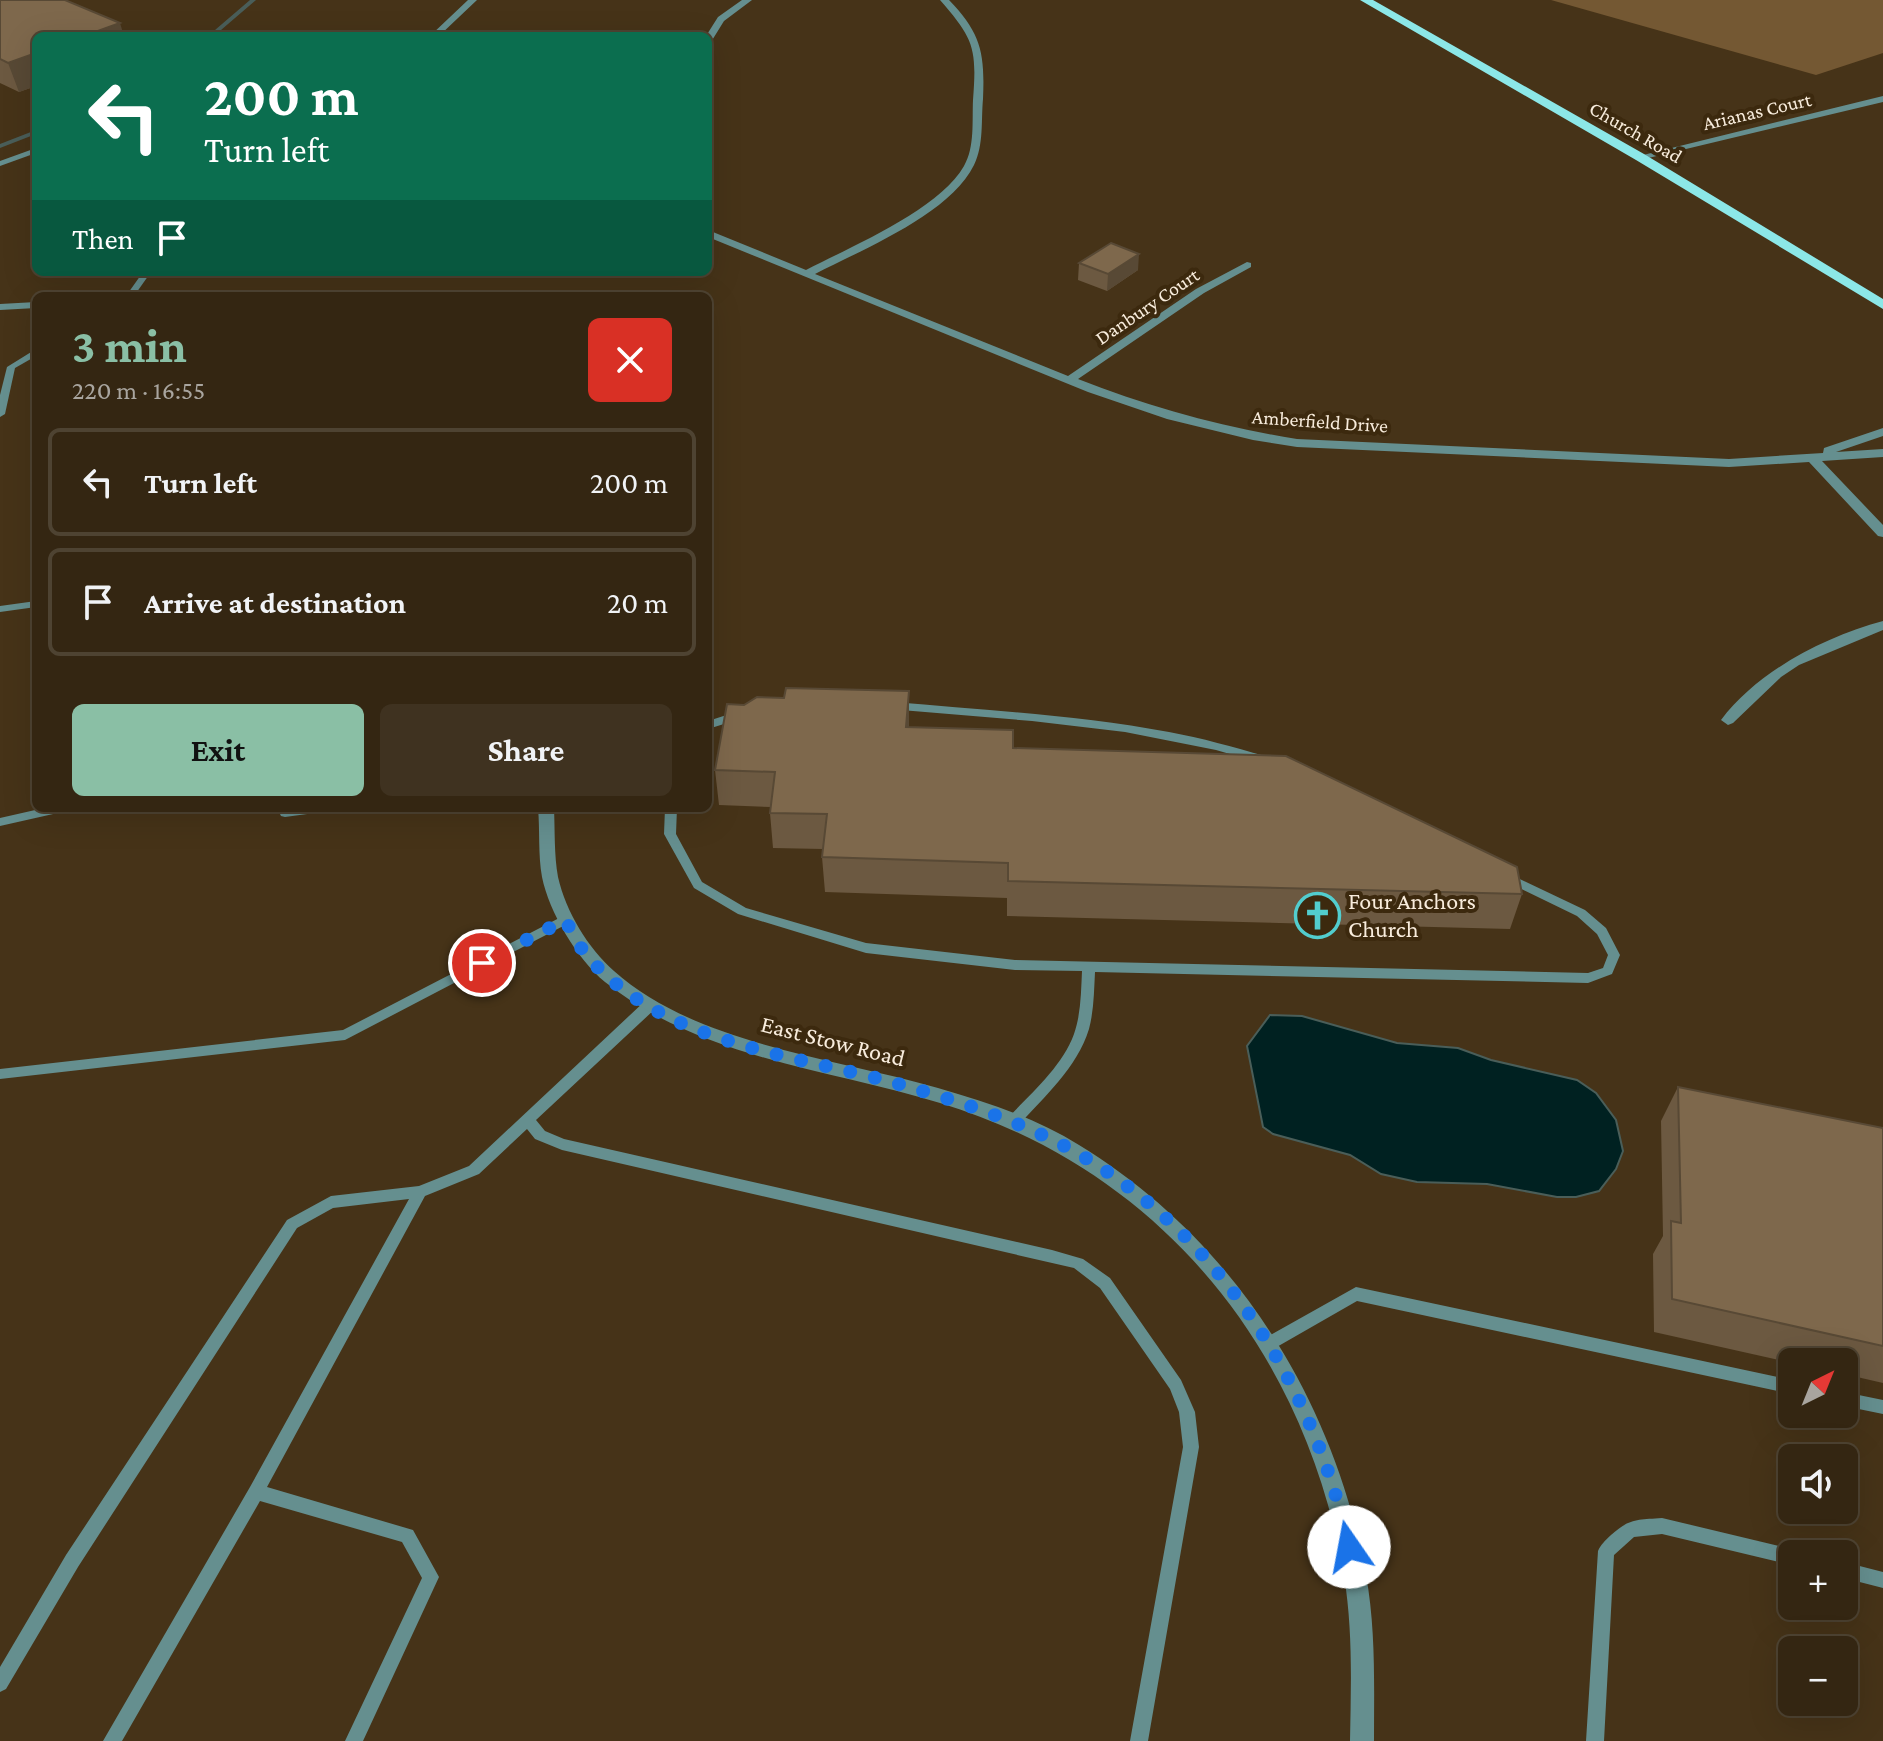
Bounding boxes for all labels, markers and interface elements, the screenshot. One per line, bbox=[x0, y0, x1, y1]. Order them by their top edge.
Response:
icon: left bbox=[72, 64, 176, 168]
text: 200 m bbox=[204, 65, 359, 127]
street label: Arianas Court bbox=[1701, 88, 1814, 134]
street label: Church Road bbox=[1586, 97, 1687, 168]
text: Turn left bbox=[204, 130, 329, 170]
icon: arrive bbox=[150, 216, 194, 260]
text: Then bbox=[72, 222, 134, 255]
street label: Danbury Court bbox=[1091, 263, 1204, 350]
button: close bbox=[588, 318, 672, 402]
text: 3 min bbox=[72, 319, 187, 372]
text: 220 m · 16:55 bbox=[72, 376, 205, 405]
street label: Amberfield Drive bbox=[1251, 405, 1389, 437]
icon: left bbox=[76, 460, 120, 504]
text: Turn left bbox=[144, 466, 257, 499]
text: 200 m bbox=[590, 466, 668, 499]
icon: arrive bbox=[76, 580, 120, 624]
text: Arrive at destination bbox=[144, 586, 406, 619]
text: 20 m bbox=[607, 586, 668, 619]
button: Exit bbox=[72, 704, 364, 796]
button: Share bbox=[380, 704, 672, 796]
place label: Four Anchors Church bbox=[1348, 887, 1476, 942]
church icon: Four Anchors Church bbox=[1293, 891, 1341, 939]
pin bbox=[448, 929, 516, 997]
icon: arrive bbox=[460, 941, 504, 985]
street label: East Stow Road bbox=[758, 1010, 908, 1072]
north arrow bbox=[1778, 1348, 1858, 1428]
map controls bbox=[1778, 1348, 1858, 1716]
button: sound bbox=[1778, 1444, 1858, 1524]
position arrow bbox=[1307, 1505, 1391, 1589]
button: + bbox=[1778, 1540, 1858, 1620]
button: − bbox=[1778, 1636, 1858, 1716]

